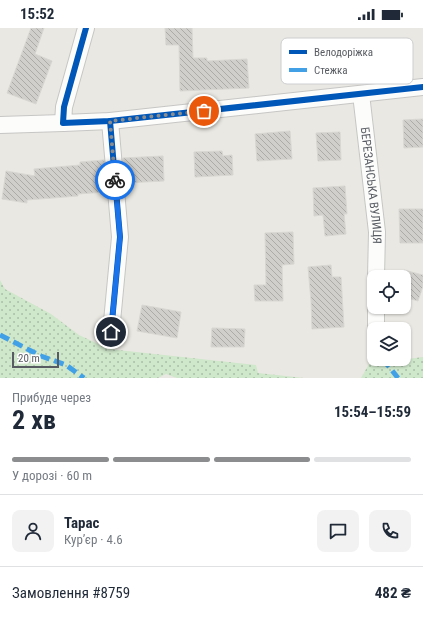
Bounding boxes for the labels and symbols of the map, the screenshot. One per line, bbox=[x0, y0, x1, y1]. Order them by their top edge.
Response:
legend bbox=[281, 38, 413, 84]
text: Велодоріжка bbox=[314, 46, 373, 59]
text: Стежка bbox=[314, 64, 347, 77]
pin bbox=[187, 94, 221, 128]
street label: БЕРЕЗАНСЬКА ВУЛИЦЯ bbox=[358, 126, 384, 244]
courier bbox=[95, 160, 135, 200]
pin bbox=[94, 315, 128, 349]
scale bar bbox=[12, 350, 59, 369]

